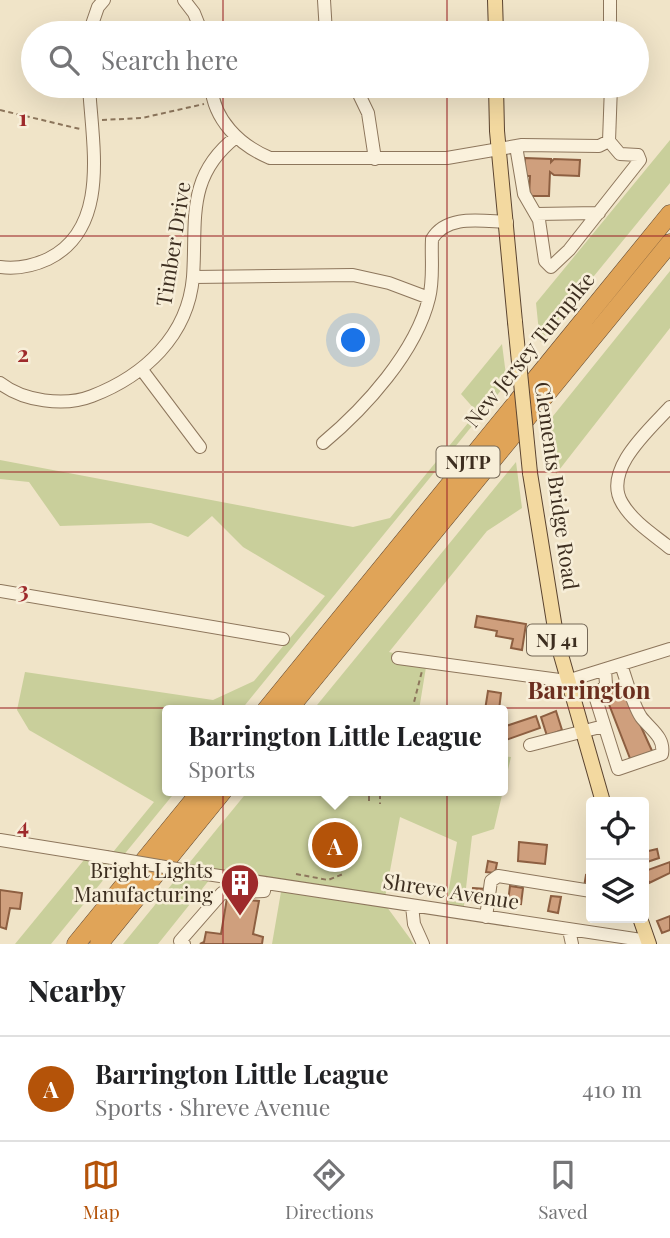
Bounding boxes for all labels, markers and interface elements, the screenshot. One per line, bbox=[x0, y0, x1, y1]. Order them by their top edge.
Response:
search box bbox=[21, 21, 649, 98]
icon: search bbox=[45, 41, 83, 79]
text: Search here bbox=[101, 42, 238, 77]
text: 1 bbox=[19, 101, 28, 132]
street label: Timber Drive bbox=[148, 179, 196, 308]
street label: New Jersey Turnpike bbox=[457, 265, 600, 432]
your location bbox=[336, 323, 370, 357]
text: 2 bbox=[17, 337, 29, 368]
street label: Clements Bridge Road bbox=[530, 380, 586, 592]
road number: NJTP bbox=[436, 446, 500, 477]
text: 3 bbox=[17, 573, 29, 604]
road number: NJ 41 bbox=[527, 624, 587, 656]
district label: Barrington bbox=[527, 673, 651, 705]
popup bbox=[162, 705, 508, 796]
text: Barrington Little League bbox=[188, 718, 482, 753]
text: Sports bbox=[188, 753, 255, 784]
map controls bbox=[586, 797, 649, 923]
button: locate bbox=[586, 797, 649, 860]
text: 4 bbox=[17, 809, 29, 840]
pin: A bbox=[312, 819, 358, 871]
place label: Bright Lights Manufacturing bbox=[73, 855, 213, 907]
button: layers bbox=[586, 860, 649, 923]
building icon: Bright Lights Manufacturing bbox=[219, 862, 261, 917]
street label: Shreve Avenue bbox=[381, 865, 521, 915]
text: Nearby bbox=[28, 970, 126, 1010]
text: Barrington Little League bbox=[95, 1056, 389, 1091]
text: A bbox=[43, 1073, 59, 1104]
text: 410 m bbox=[582, 1073, 642, 1104]
text: Sports · Shreve Avenue bbox=[95, 1091, 330, 1122]
tab: Map bbox=[82, 1156, 120, 1224]
tab: Directions bbox=[285, 1156, 374, 1224]
tab: Saved bbox=[538, 1156, 588, 1224]

